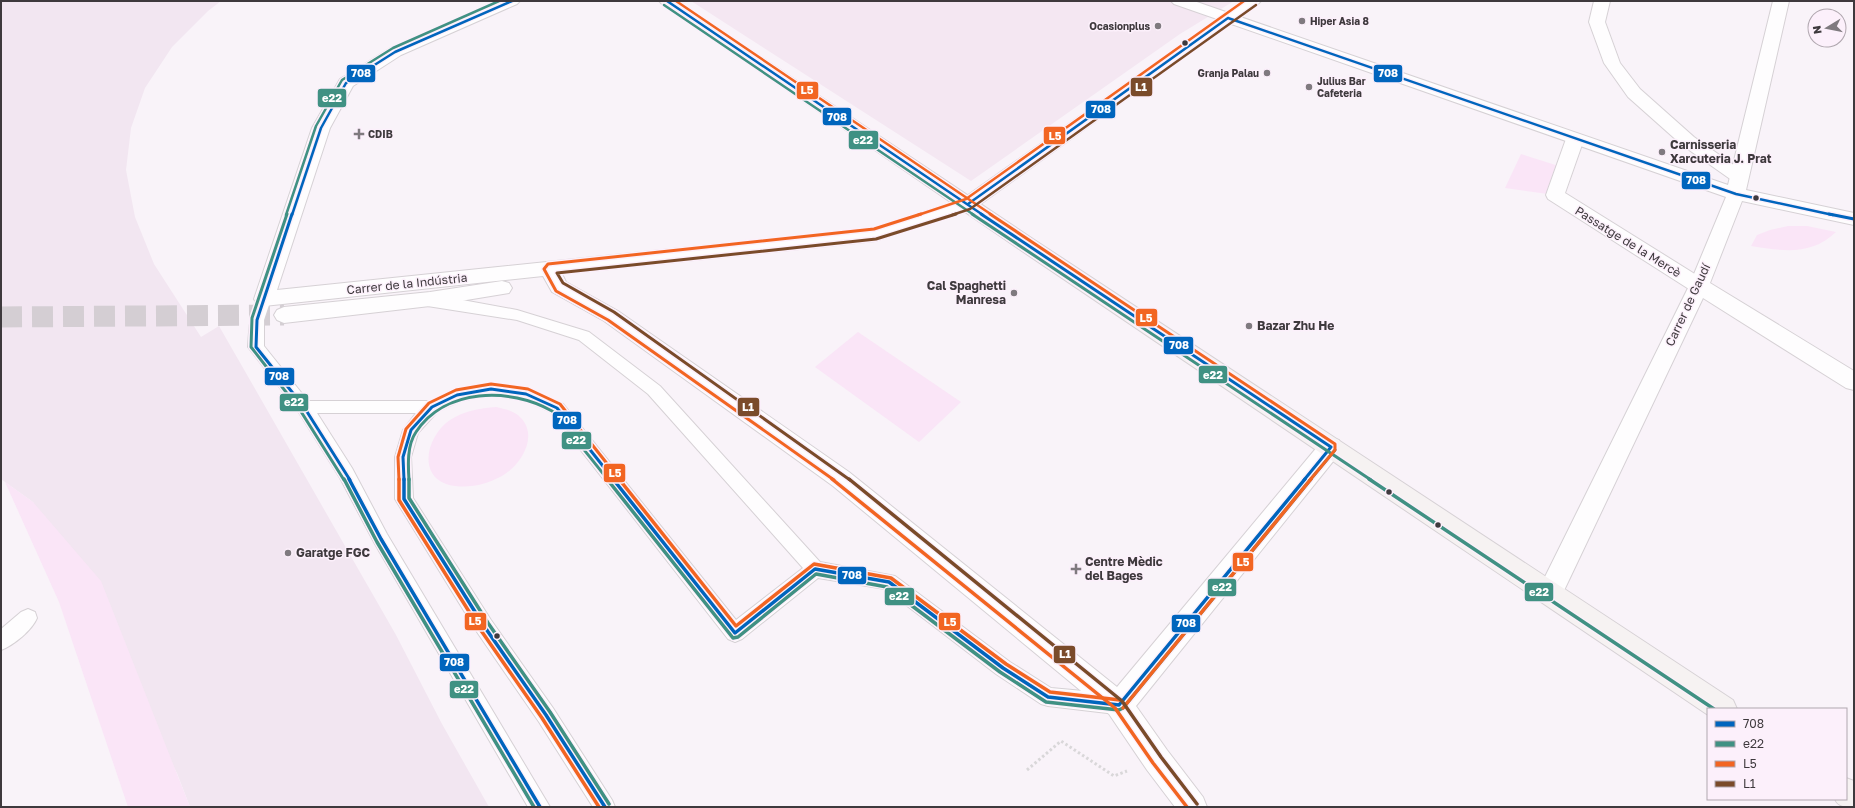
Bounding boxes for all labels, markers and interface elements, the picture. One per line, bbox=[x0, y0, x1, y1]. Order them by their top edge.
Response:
north arrow bbox=[1807, 8, 1847, 48]
place label: Hiper Asia 8 bbox=[1310, 15, 1369, 27]
marker: Hiper Asia 8 bbox=[1297, 16, 1307, 26]
place label: Ocasionplus bbox=[1089, 20, 1150, 32]
marker: Ocasionplus bbox=[1153, 21, 1163, 31]
text: N bbox=[1810, 25, 1824, 35]
unlabelled marker bbox=[1180, 38, 1190, 48]
line badge: 708 bbox=[346, 64, 376, 83]
line badge: 708 bbox=[1373, 64, 1403, 83]
text: 708 bbox=[351, 66, 371, 79]
text: 708 bbox=[1378, 66, 1398, 79]
place label: Granja Palau bbox=[1198, 67, 1259, 79]
marker: Granja Palau bbox=[1262, 68, 1272, 78]
place label: Julius Bar Cafeteria bbox=[1317, 75, 1366, 99]
line badge: L1 bbox=[1130, 77, 1153, 97]
text: L1 bbox=[1135, 80, 1147, 93]
line badge: L5 bbox=[796, 81, 819, 100]
marker: Julius Bar Cafeteria bbox=[1304, 82, 1314, 92]
text: L5 bbox=[801, 83, 814, 96]
line badge: e22 bbox=[317, 88, 347, 108]
text: e22 bbox=[322, 91, 342, 104]
line badge: 708 bbox=[1085, 100, 1116, 119]
text: 708 bbox=[1091, 102, 1111, 115]
line badge: 708 bbox=[822, 107, 852, 126]
text: 708 bbox=[827, 110, 847, 123]
line badge: L5 bbox=[1043, 126, 1066, 145]
marker: CDIB bbox=[353, 128, 365, 140]
place label: CDIB bbox=[368, 128, 393, 140]
text: L5 bbox=[1049, 129, 1062, 142]
line badge: e22 bbox=[848, 130, 879, 150]
text: e22 bbox=[853, 133, 873, 146]
place label: Carnisseria Xarcuteria J. Prat bbox=[1670, 137, 1772, 166]
marker: Carnisseria Xarcuteria J. Prat bbox=[1657, 147, 1667, 157]
line badge: 708 bbox=[1681, 171, 1711, 190]
text: 708 bbox=[1686, 173, 1706, 186]
unlabelled marker bbox=[1751, 193, 1761, 203]
street label: Passatge de la Mercè bbox=[1572, 203, 1684, 280]
street label: Carrer de Gaudí bbox=[1662, 260, 1714, 348]
street label: Carrer de la Indústria bbox=[346, 270, 468, 297]
place label: Cal Spaghetti Manresa bbox=[927, 278, 1006, 307]
marker: Cal Spaghetti Manresa bbox=[1009, 288, 1019, 298]
line badge: L5 bbox=[1135, 308, 1158, 327]
text: L5 bbox=[1140, 311, 1153, 324]
place label: Bazar Zhu He bbox=[1257, 318, 1334, 333]
marker: Bazar Zhu He bbox=[1244, 321, 1254, 331]
line badge: 708 bbox=[1163, 336, 1194, 355]
text: 708 bbox=[1169, 338, 1189, 351]
line badge: e22 bbox=[1198, 365, 1228, 384]
line badge: 708 bbox=[264, 367, 295, 386]
text: e22 bbox=[1203, 368, 1223, 381]
text: 708 bbox=[269, 369, 289, 382]
line badge: e22 bbox=[279, 393, 309, 412]
text: e22 bbox=[284, 395, 304, 408]
line badge: L1 bbox=[737, 397, 760, 417]
text: L1 bbox=[742, 400, 754, 413]
line badge: 708 bbox=[552, 411, 582, 430]
text: 708 bbox=[557, 413, 577, 426]
line badge: e22 bbox=[561, 431, 592, 450]
text: e22 bbox=[566, 433, 586, 446]
line badge: L5 bbox=[603, 463, 626, 483]
text: L5 bbox=[609, 466, 622, 479]
unlabelled marker bbox=[1384, 487, 1394, 497]
unlabelled marker bbox=[1433, 520, 1443, 530]
place label: Garatge FGC bbox=[296, 545, 370, 560]
marker: Garatge FGC bbox=[283, 548, 293, 558]
line badge: L5 bbox=[1232, 552, 1254, 572]
place label: Centre Mèdic del Bages bbox=[1085, 554, 1163, 583]
text: L5 bbox=[1237, 555, 1250, 568]
marker: Centre Mèdic del Bages bbox=[1070, 563, 1082, 575]
line badge: 708 bbox=[837, 566, 867, 585]
text: 708 bbox=[842, 568, 862, 581]
line badge: e22 bbox=[1207, 578, 1237, 597]
text: e22 bbox=[1212, 580, 1232, 593]
line badge: e22 bbox=[1524, 582, 1554, 602]
text: e22 bbox=[1529, 585, 1549, 598]
line badge: e22 bbox=[884, 587, 915, 606]
text: e22 bbox=[889, 589, 909, 602]
line badge: L5 bbox=[464, 612, 487, 631]
line badge: L5 bbox=[938, 612, 961, 631]
text: L5 bbox=[469, 614, 482, 627]
line badge: 708 bbox=[1171, 614, 1201, 633]
text: L5 bbox=[944, 615, 957, 628]
text: 708 bbox=[1176, 616, 1196, 629]
unlabelled marker bbox=[492, 631, 502, 641]
line badge: L1 bbox=[1053, 645, 1076, 664]
text: L1 bbox=[1059, 647, 1071, 660]
line badge: 708 bbox=[439, 653, 470, 672]
text: 708 bbox=[444, 655, 464, 668]
line badge: e22 bbox=[449, 680, 479, 699]
text: e22 bbox=[454, 682, 474, 695]
legend bbox=[1707, 708, 1847, 800]
text: 708 bbox=[1743, 716, 1764, 731]
text: e22 bbox=[1743, 736, 1764, 751]
text: L5 bbox=[1743, 756, 1757, 771]
text: L1 bbox=[1743, 776, 1756, 791]

